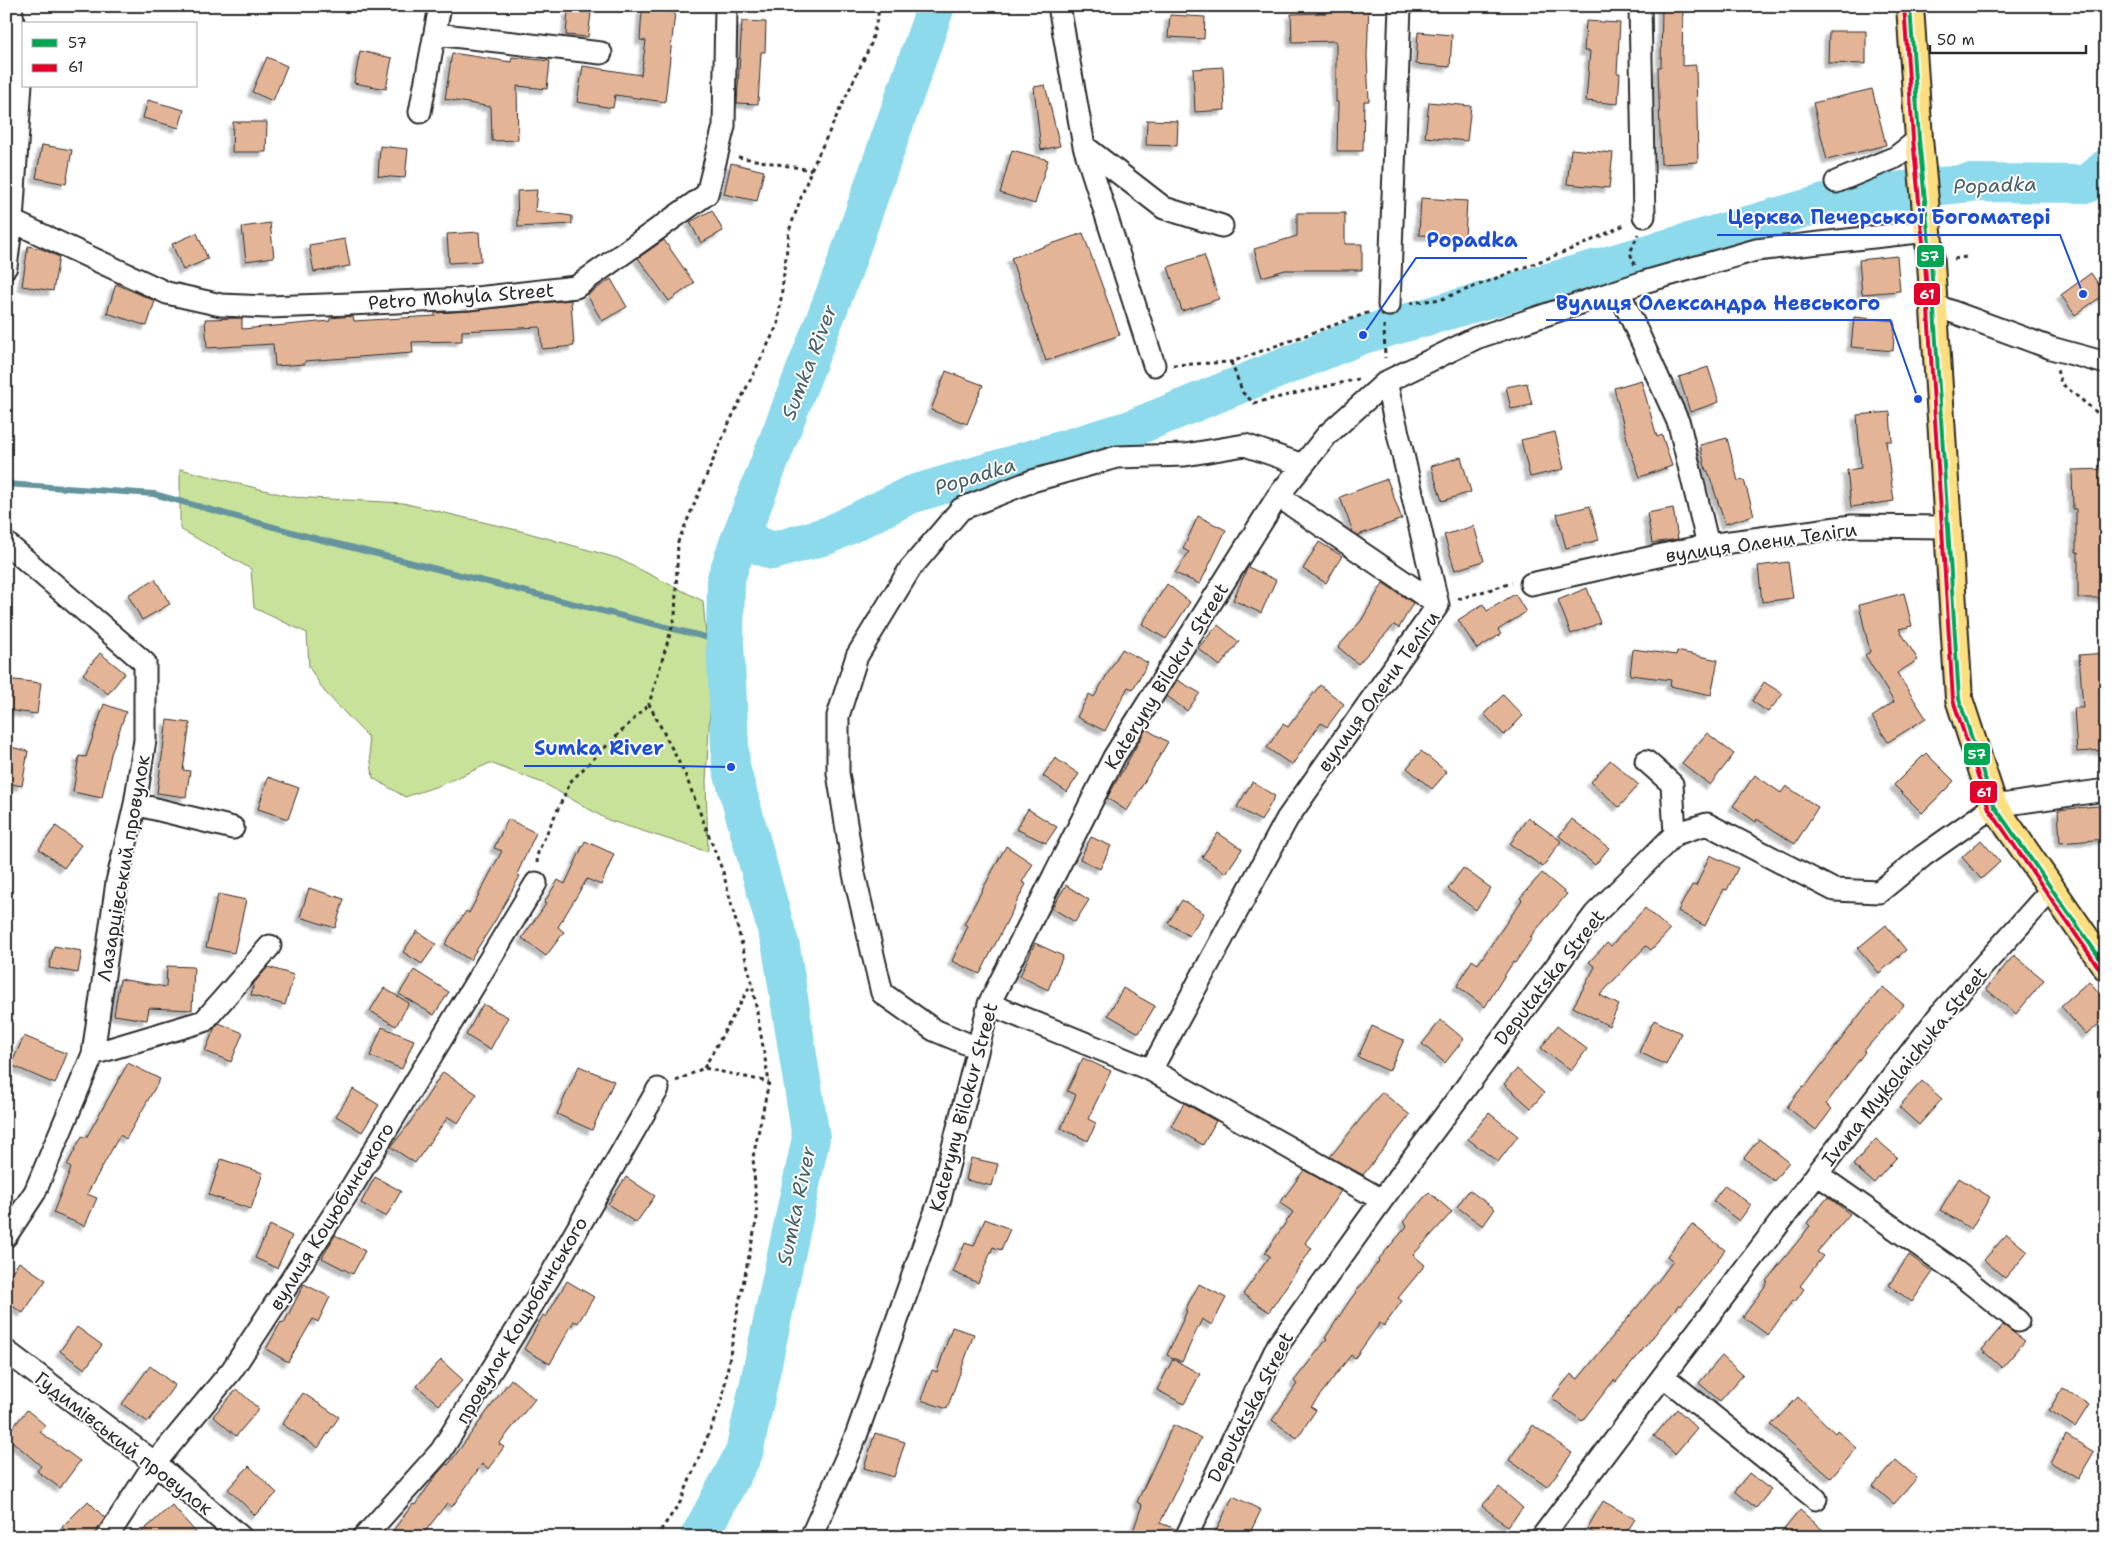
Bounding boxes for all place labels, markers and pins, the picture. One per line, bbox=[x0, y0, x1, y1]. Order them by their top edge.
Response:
callout: Церква Печерської Богоматері bbox=[1717, 200, 2060, 235]
callout: Popadka bbox=[1416, 223, 1527, 258]
callout: Вулиця Олександра Невського bbox=[1546, 285, 1890, 320]
callout: Sumka River bbox=[524, 731, 674, 766]

